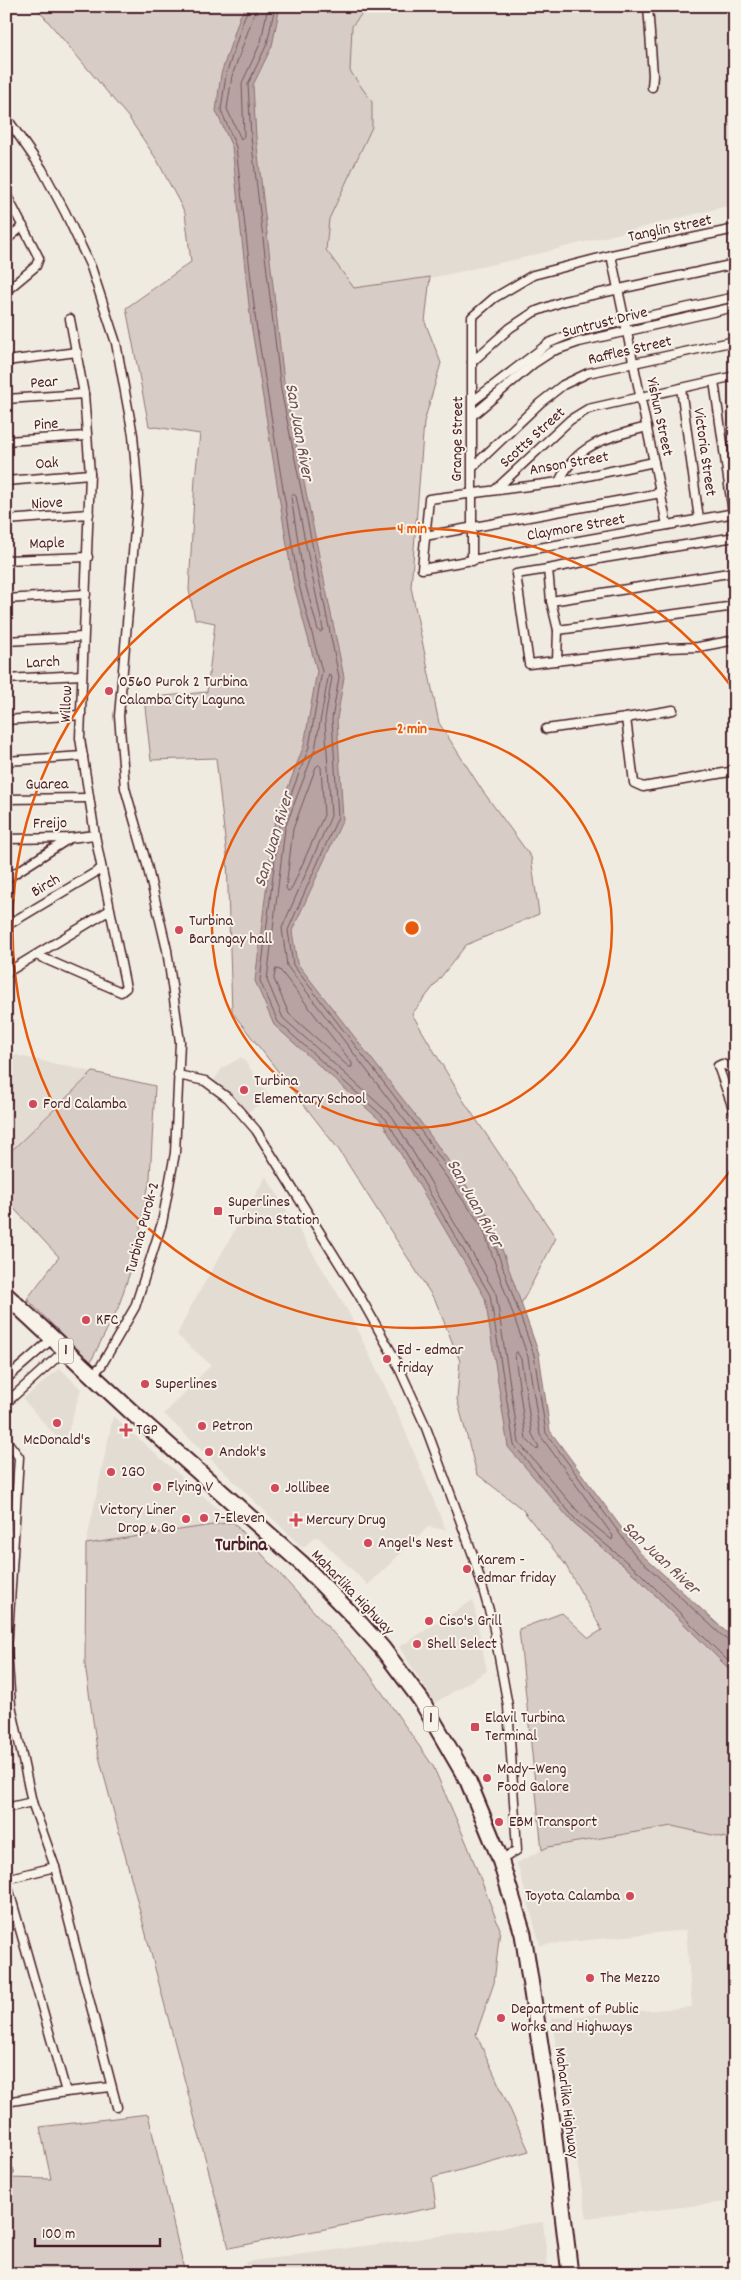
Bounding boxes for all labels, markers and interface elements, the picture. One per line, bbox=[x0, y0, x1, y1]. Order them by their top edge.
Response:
street label: Tanglin Street bbox=[626, 209, 714, 249]
street label: Suntrust Drive bbox=[560, 301, 650, 345]
street label: Raffles Street bbox=[586, 330, 674, 372]
street label: Pear bbox=[29, 371, 59, 395]
street label: Yishun Street bbox=[639, 376, 679, 458]
water label: San Juan River bbox=[277, 381, 319, 485]
street label: Grange Street bbox=[446, 396, 470, 482]
street label: Scotts Street bbox=[495, 402, 571, 474]
street label: Victoria Street bbox=[686, 406, 722, 498]
street label: Pine bbox=[33, 413, 59, 437]
street label: Anson Street bbox=[528, 446, 610, 482]
street label: Oak bbox=[34, 452, 60, 476]
street label: Niove bbox=[30, 491, 64, 517]
street label: Claymore Street bbox=[525, 508, 627, 548]
text: 4 min bbox=[397, 519, 427, 541]
street label: Maple bbox=[29, 532, 65, 556]
street label: Larch bbox=[26, 651, 60, 675]
place label: 0560 Purok 2 Turbina Calamba City Laguna bbox=[119, 671, 248, 712]
street label: Willow bbox=[55, 685, 79, 723]
marker: 0560 Purok 2 Turbina Calamba City Laguna bbox=[103, 685, 115, 697]
text: 2 min bbox=[397, 719, 427, 741]
street label: Guarea bbox=[25, 773, 69, 797]
water label: San Juan River bbox=[249, 787, 302, 891]
street label: Freijo bbox=[33, 812, 67, 836]
street label: Birch bbox=[27, 868, 65, 904]
place label: Turbina Barangay hall bbox=[189, 910, 272, 951]
centre of rings bbox=[403, 919, 421, 937]
marker: Turbina Barangay hall bbox=[173, 924, 185, 936]
place label: Turbina Elementary School bbox=[254, 1070, 366, 1111]
marker: Turbina Elementary School bbox=[238, 1084, 250, 1096]
place label: Ford Calamba bbox=[43, 1093, 127, 1116]
marker: Ford Calamba bbox=[27, 1098, 39, 1110]
water label: San Juan River bbox=[439, 1155, 510, 1255]
street label: Turbina Purok-2 bbox=[120, 1180, 166, 1276]
place label: Superlines Turbina Station bbox=[228, 1191, 319, 1232]
marker: Superlines Turbina Station bbox=[212, 1205, 224, 1217]
place label: KFC bbox=[96, 1309, 119, 1332]
marker: KFC bbox=[80, 1314, 92, 1326]
road number: 1 bbox=[58, 1338, 74, 1364]
place label: Ed - edmar friday bbox=[397, 1339, 464, 1380]
marker: Ed - edmar friday bbox=[381, 1353, 393, 1365]
place label: Superlines bbox=[155, 1373, 217, 1396]
marker: Superlines bbox=[139, 1378, 151, 1390]
place label: Petron bbox=[212, 1415, 253, 1438]
marker: McDonald's bbox=[51, 1417, 63, 1429]
place label: TGP bbox=[136, 1419, 158, 1442]
marker: Petron bbox=[196, 1420, 208, 1432]
marker: TGP bbox=[120, 1424, 132, 1436]
place label: McDonald's bbox=[23, 1429, 91, 1452]
place label: Andok's bbox=[219, 1441, 266, 1464]
marker: Andok's bbox=[203, 1446, 215, 1458]
place label: 2GO bbox=[121, 1461, 145, 1484]
marker: 2GO bbox=[105, 1466, 117, 1478]
place label: Flying V bbox=[167, 1476, 213, 1499]
place label: Jollibee bbox=[285, 1477, 330, 1500]
marker: Flying V bbox=[151, 1481, 163, 1493]
marker: Jollibee bbox=[269, 1482, 281, 1494]
place label: Victory Liner Drop & Go bbox=[100, 1499, 176, 1540]
place label: 7-Eleven bbox=[214, 1507, 265, 1530]
place label: Mercury Drug bbox=[306, 1509, 386, 1532]
marker: 7-Eleven bbox=[198, 1512, 210, 1524]
marker: Victory Liner Drop & Go bbox=[180, 1513, 192, 1525]
marker: Mercury Drug bbox=[290, 1514, 302, 1526]
water label: San Juan River bbox=[616, 1516, 706, 1603]
place label: Angel's Nest bbox=[378, 1532, 453, 1555]
district label: Turbina bbox=[215, 1533, 268, 1560]
marker: Angel's Nest bbox=[362, 1537, 374, 1549]
street label: Maharlika Highway bbox=[305, 1545, 399, 1642]
place label: Karem - edmar friday bbox=[477, 1549, 556, 1590]
marker: Karem - edmar friday bbox=[461, 1563, 473, 1575]
place label: Ciso's Grill bbox=[439, 1610, 502, 1633]
marker: Ciso's Grill bbox=[423, 1615, 435, 1627]
place label: Shell Select bbox=[427, 1633, 497, 1656]
marker: Shell Select bbox=[411, 1638, 423, 1650]
road number: 1 bbox=[424, 1706, 438, 1732]
place label: Elavil Turbina Terminal bbox=[485, 1707, 565, 1748]
marker: Elavil Turbina Terminal bbox=[469, 1721, 481, 1733]
place label: Mady–Weng Food Galore bbox=[497, 1758, 569, 1799]
marker: Mady–Weng Food Galore bbox=[481, 1772, 493, 1784]
place label: EBM Transport bbox=[509, 1811, 597, 1834]
marker: EBM Transport bbox=[493, 1816, 505, 1828]
place label: Toyota Calamba bbox=[525, 1885, 620, 1908]
marker: Toyota Calamba bbox=[624, 1890, 636, 1902]
place label: The Mezzo bbox=[600, 1967, 660, 1990]
marker: The Mezzo bbox=[584, 1972, 596, 1984]
place label: Department of Public Works and Highways bbox=[511, 1998, 639, 2039]
marker: Department of Public Works and Highways bbox=[495, 2012, 507, 2024]
street label: Maharlika Highway bbox=[548, 2046, 584, 2160]
scale bar bbox=[35, 2215, 160, 2247]
text: 100 m bbox=[42, 2224, 75, 2246]

